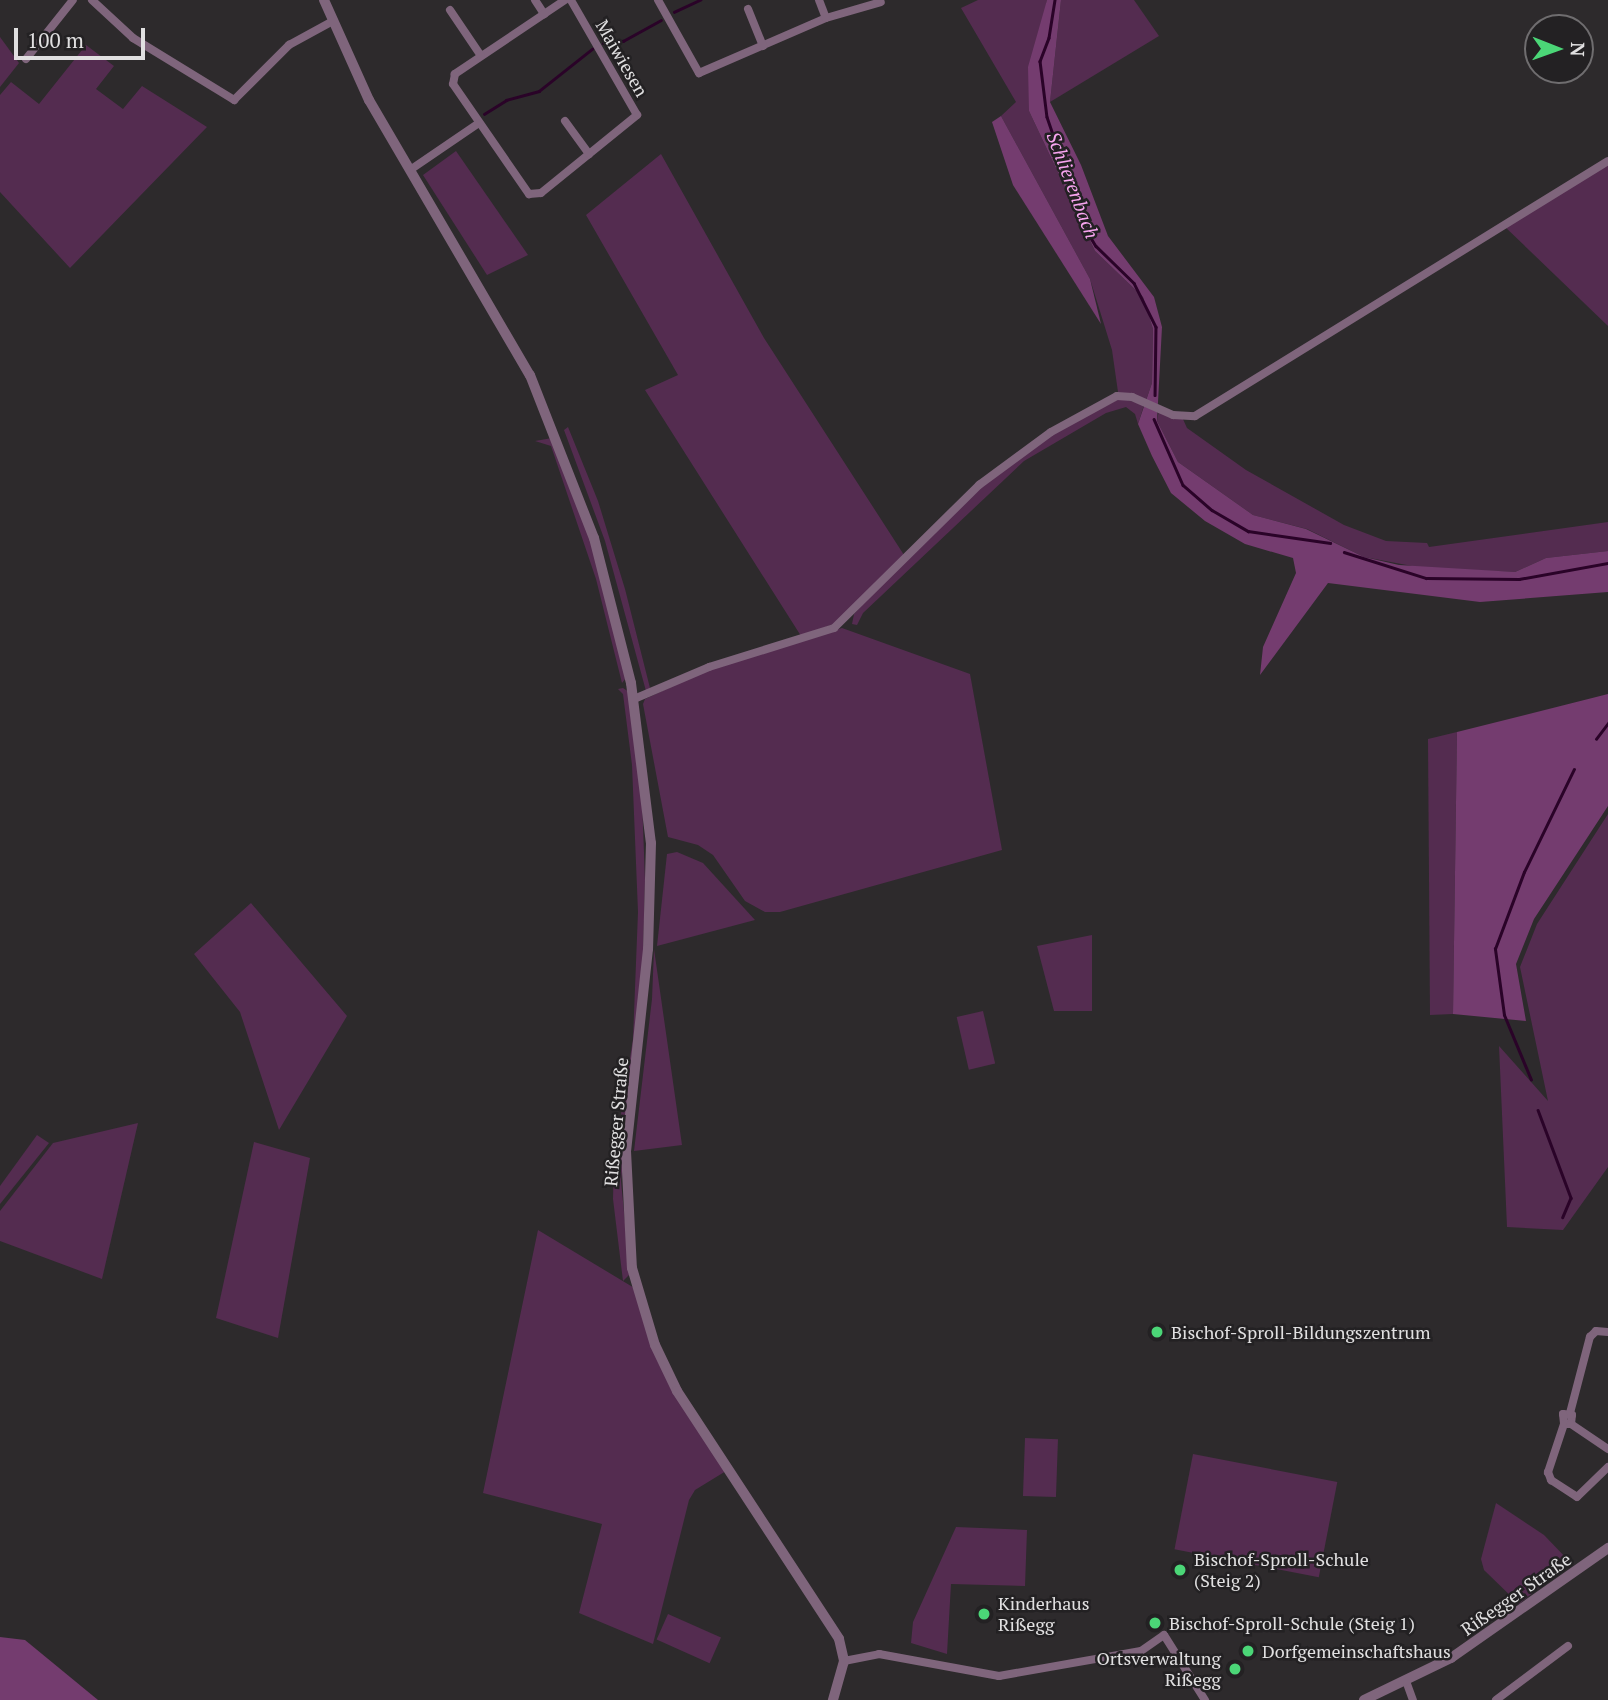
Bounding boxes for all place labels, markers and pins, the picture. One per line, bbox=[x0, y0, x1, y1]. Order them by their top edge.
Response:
place label: Bischof-Sproll-Bildungszentrum bbox=[1171, 1321, 1430, 1343]
marker: Bischof-Sproll-Bildungszentrum bbox=[1149, 1324, 1165, 1340]
place label: Bischof-Sproll-Schule (Steig 2) bbox=[1194, 1549, 1369, 1592]
marker: Bischof-Sproll-Schule (Steig 2) bbox=[1172, 1562, 1188, 1578]
place label: Kinderhaus Rißegg bbox=[998, 1593, 1089, 1636]
marker: Kinderhaus Rißegg bbox=[976, 1606, 992, 1622]
place label: Bischof-Sproll-Schule (Steig 1) bbox=[1169, 1612, 1415, 1634]
marker: Bischof-Sproll-Schule (Steig 1) bbox=[1147, 1615, 1163, 1631]
place label: Dorfgemeinschaftshaus bbox=[1262, 1640, 1451, 1662]
marker: Dorfgemeinschaftshaus bbox=[1240, 1643, 1256, 1659]
place label: Ortsverwaltung Rißegg bbox=[1097, 1648, 1221, 1690]
marker: Ortsverwaltung Rißegg bbox=[1227, 1661, 1243, 1677]

